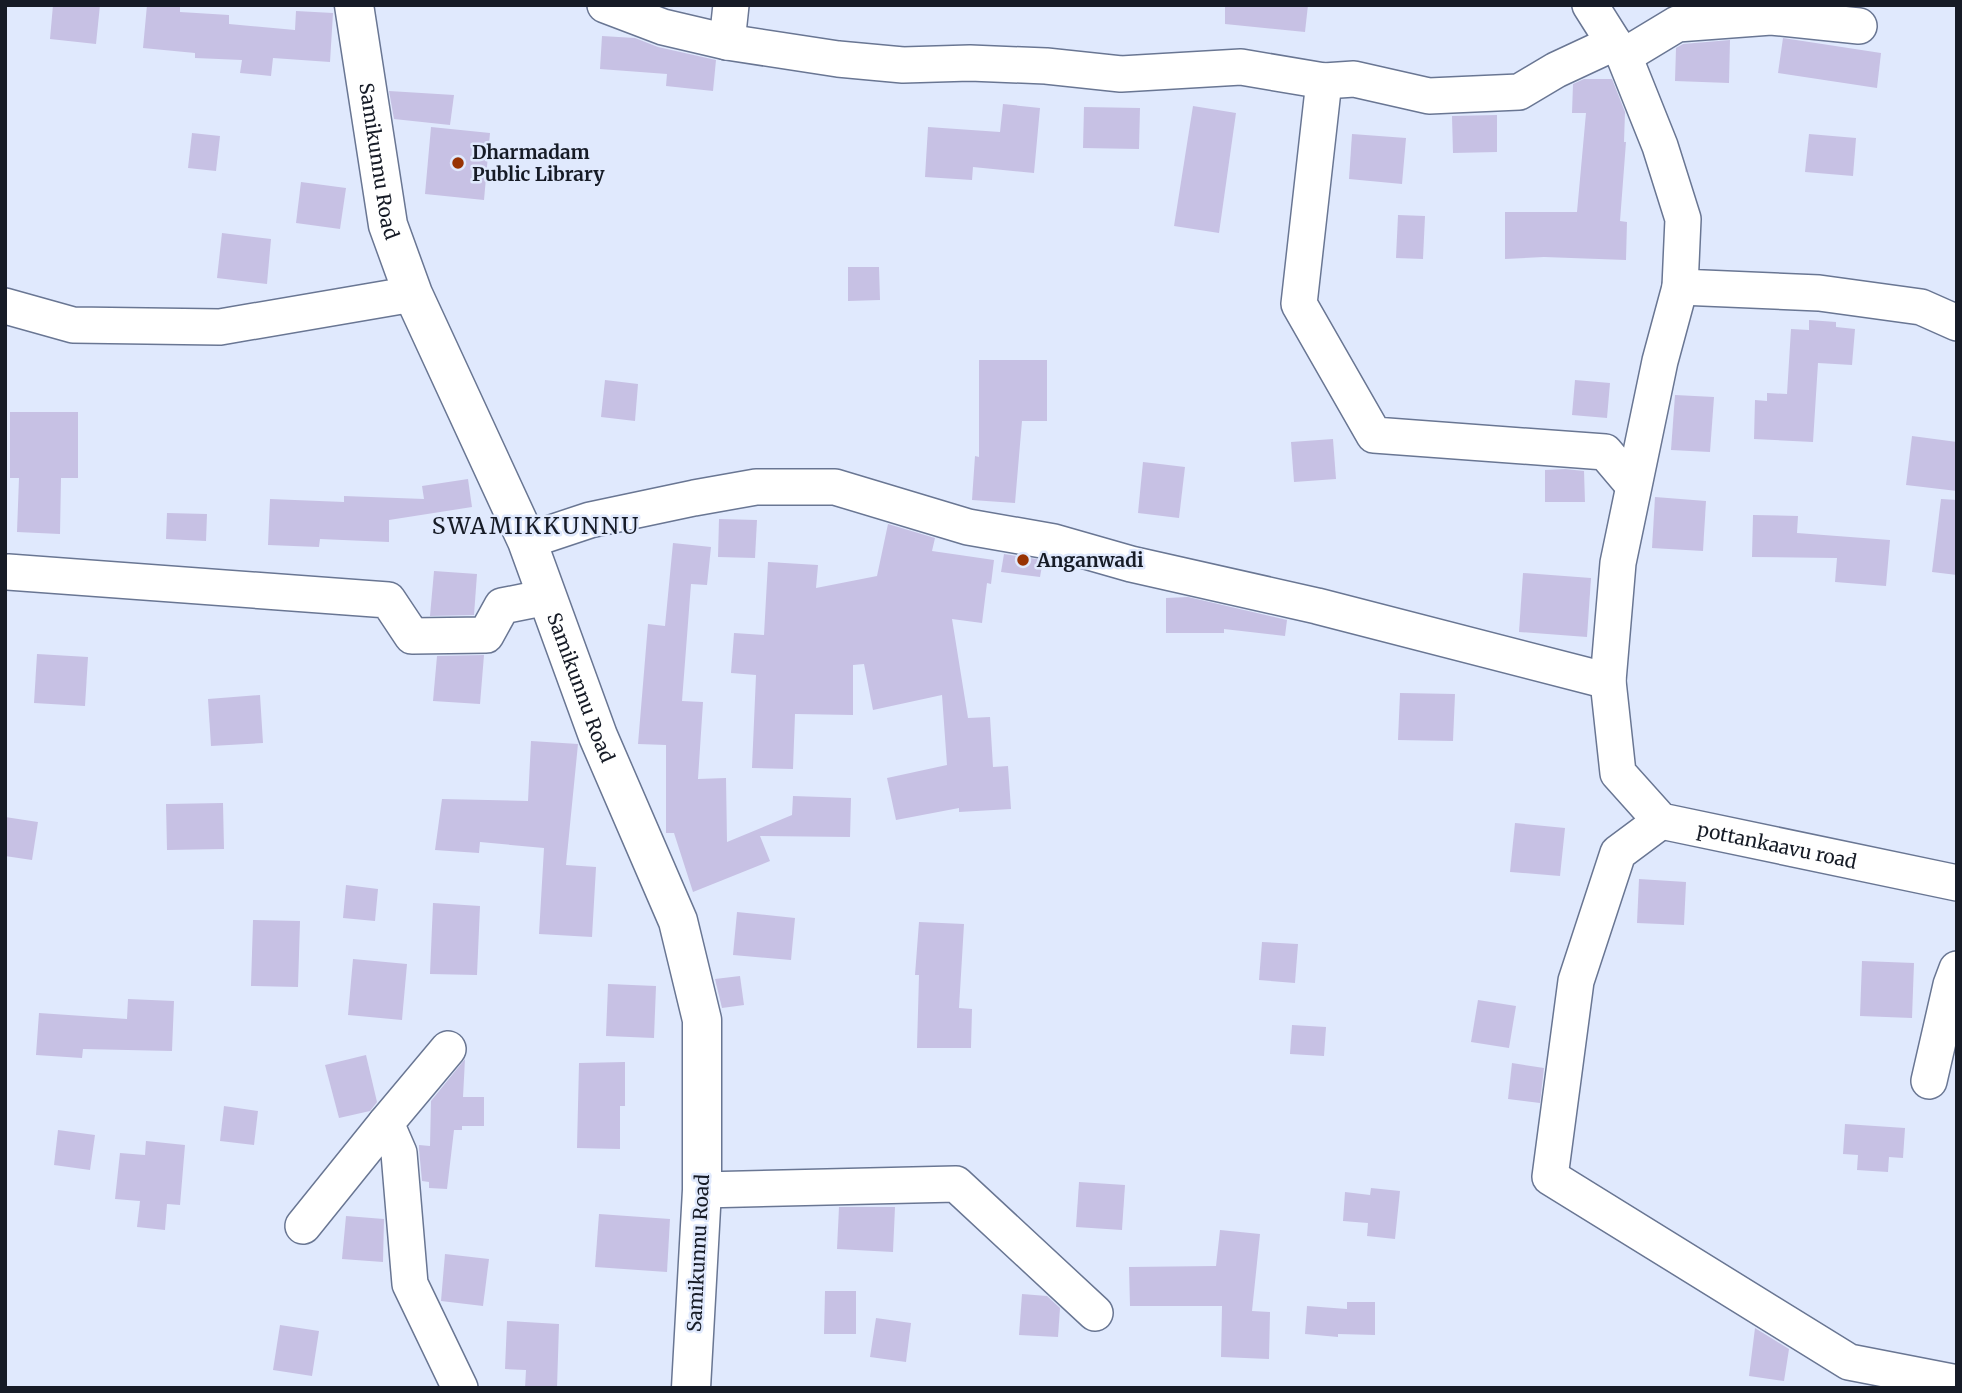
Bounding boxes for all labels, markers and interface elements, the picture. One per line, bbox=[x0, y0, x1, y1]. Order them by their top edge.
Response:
street label: Samikunnu Road bbox=[354, 81, 404, 243]
place label: Dharmadam Public Library bbox=[472, 140, 605, 186]
marker: Dharmadam Public Library bbox=[450, 155, 466, 171]
district label: SWAMIKKUNNU bbox=[432, 511, 640, 540]
place label: Anganwadi bbox=[1036, 548, 1144, 572]
marker: Anganwadi bbox=[1015, 552, 1031, 568]
street label: Samikunnu Road bbox=[542, 609, 620, 766]
street label: pottankaavu road bbox=[1695, 817, 1859, 874]
street label: Samikunnu Road bbox=[682, 1173, 714, 1333]

